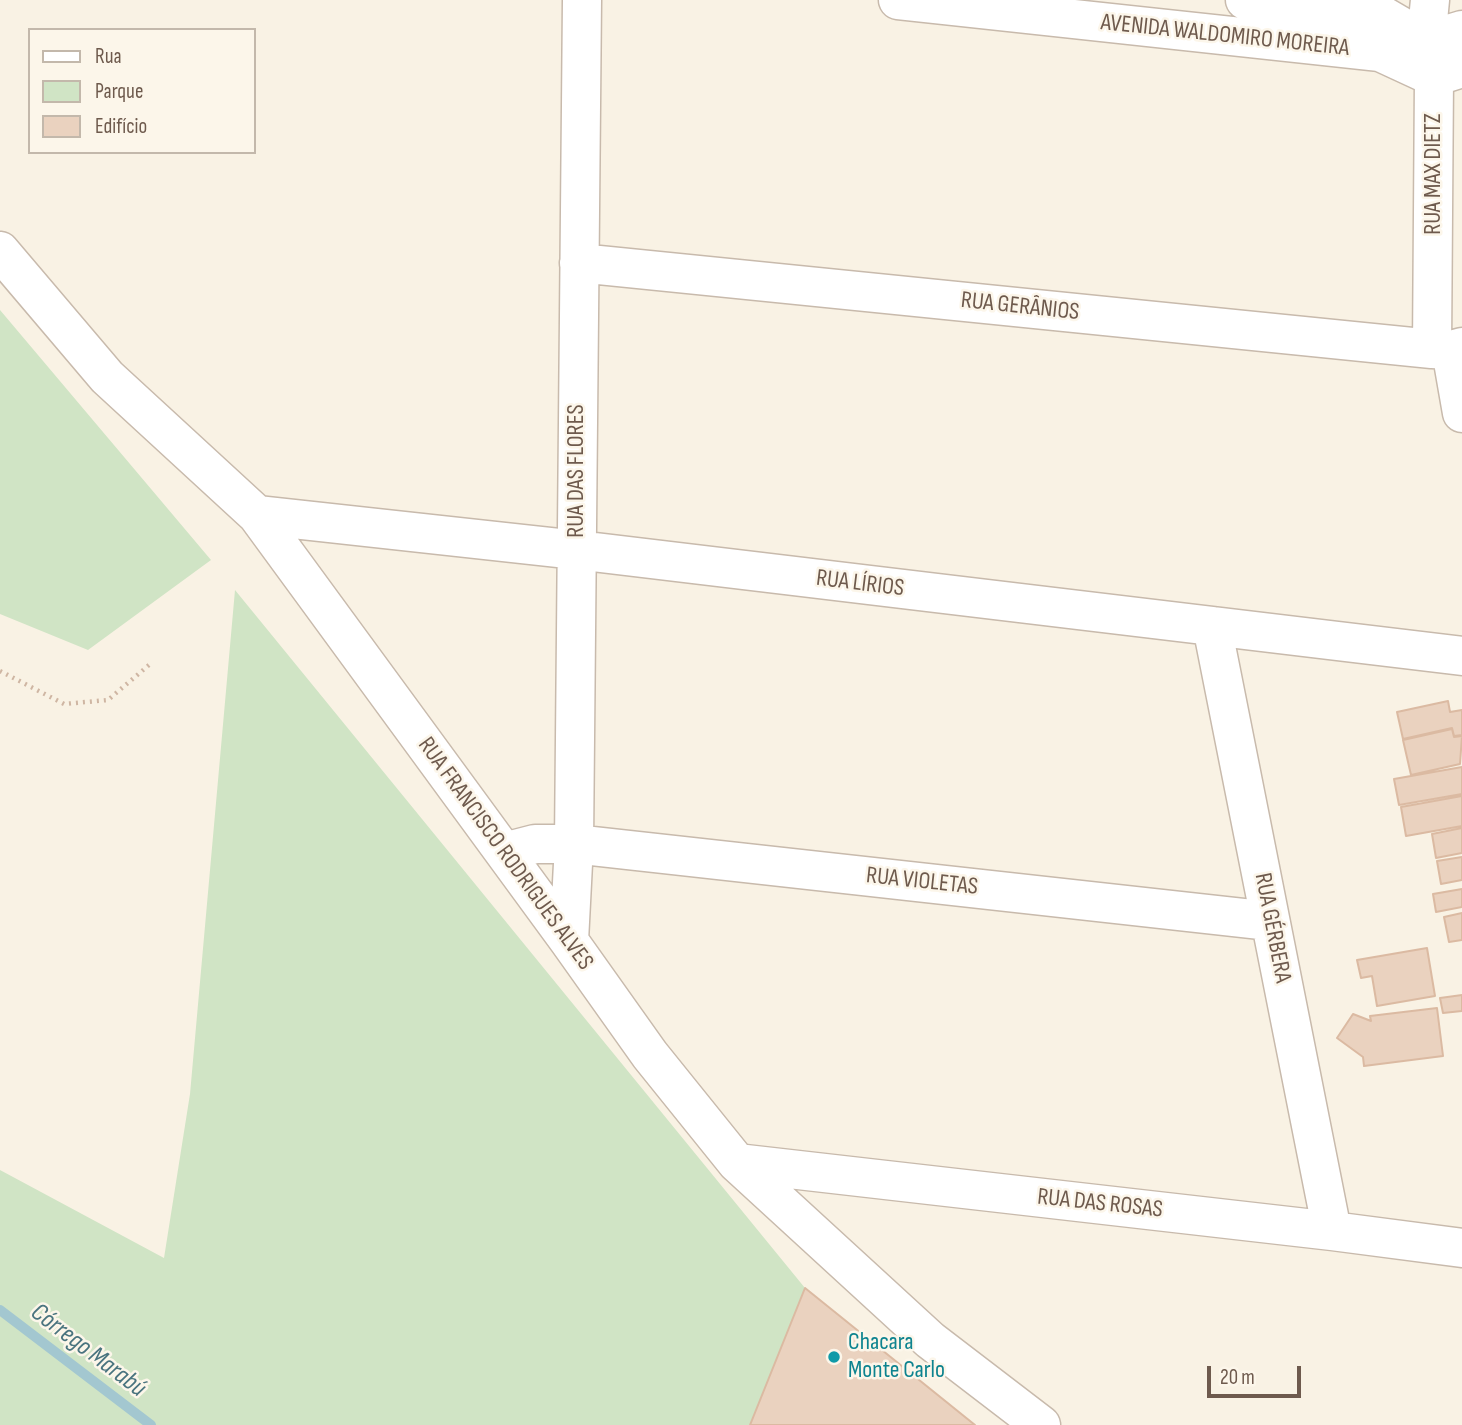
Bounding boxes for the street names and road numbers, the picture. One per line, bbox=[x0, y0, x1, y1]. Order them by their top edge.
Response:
street label: AVENIDA WALDOMIRO MOREIRA bbox=[1099, 9, 1351, 63]
street label: RUA MAX DIETZ bbox=[1420, 113, 1448, 235]
street label: RUA GERÂNIOS bbox=[959, 286, 1081, 328]
street label: RUA DAS FLORES bbox=[563, 404, 591, 538]
street label: RUA LÍRIOS bbox=[814, 564, 906, 604]
street label: RUA FRANCISCO RODRIGUES ALVES bbox=[411, 732, 599, 976]
street label: RUA VIOLETAS bbox=[865, 862, 979, 902]
street label: RUA GÉRBERA bbox=[1247, 871, 1297, 985]
street label: RUA DAS ROSAS bbox=[1036, 1183, 1164, 1225]

